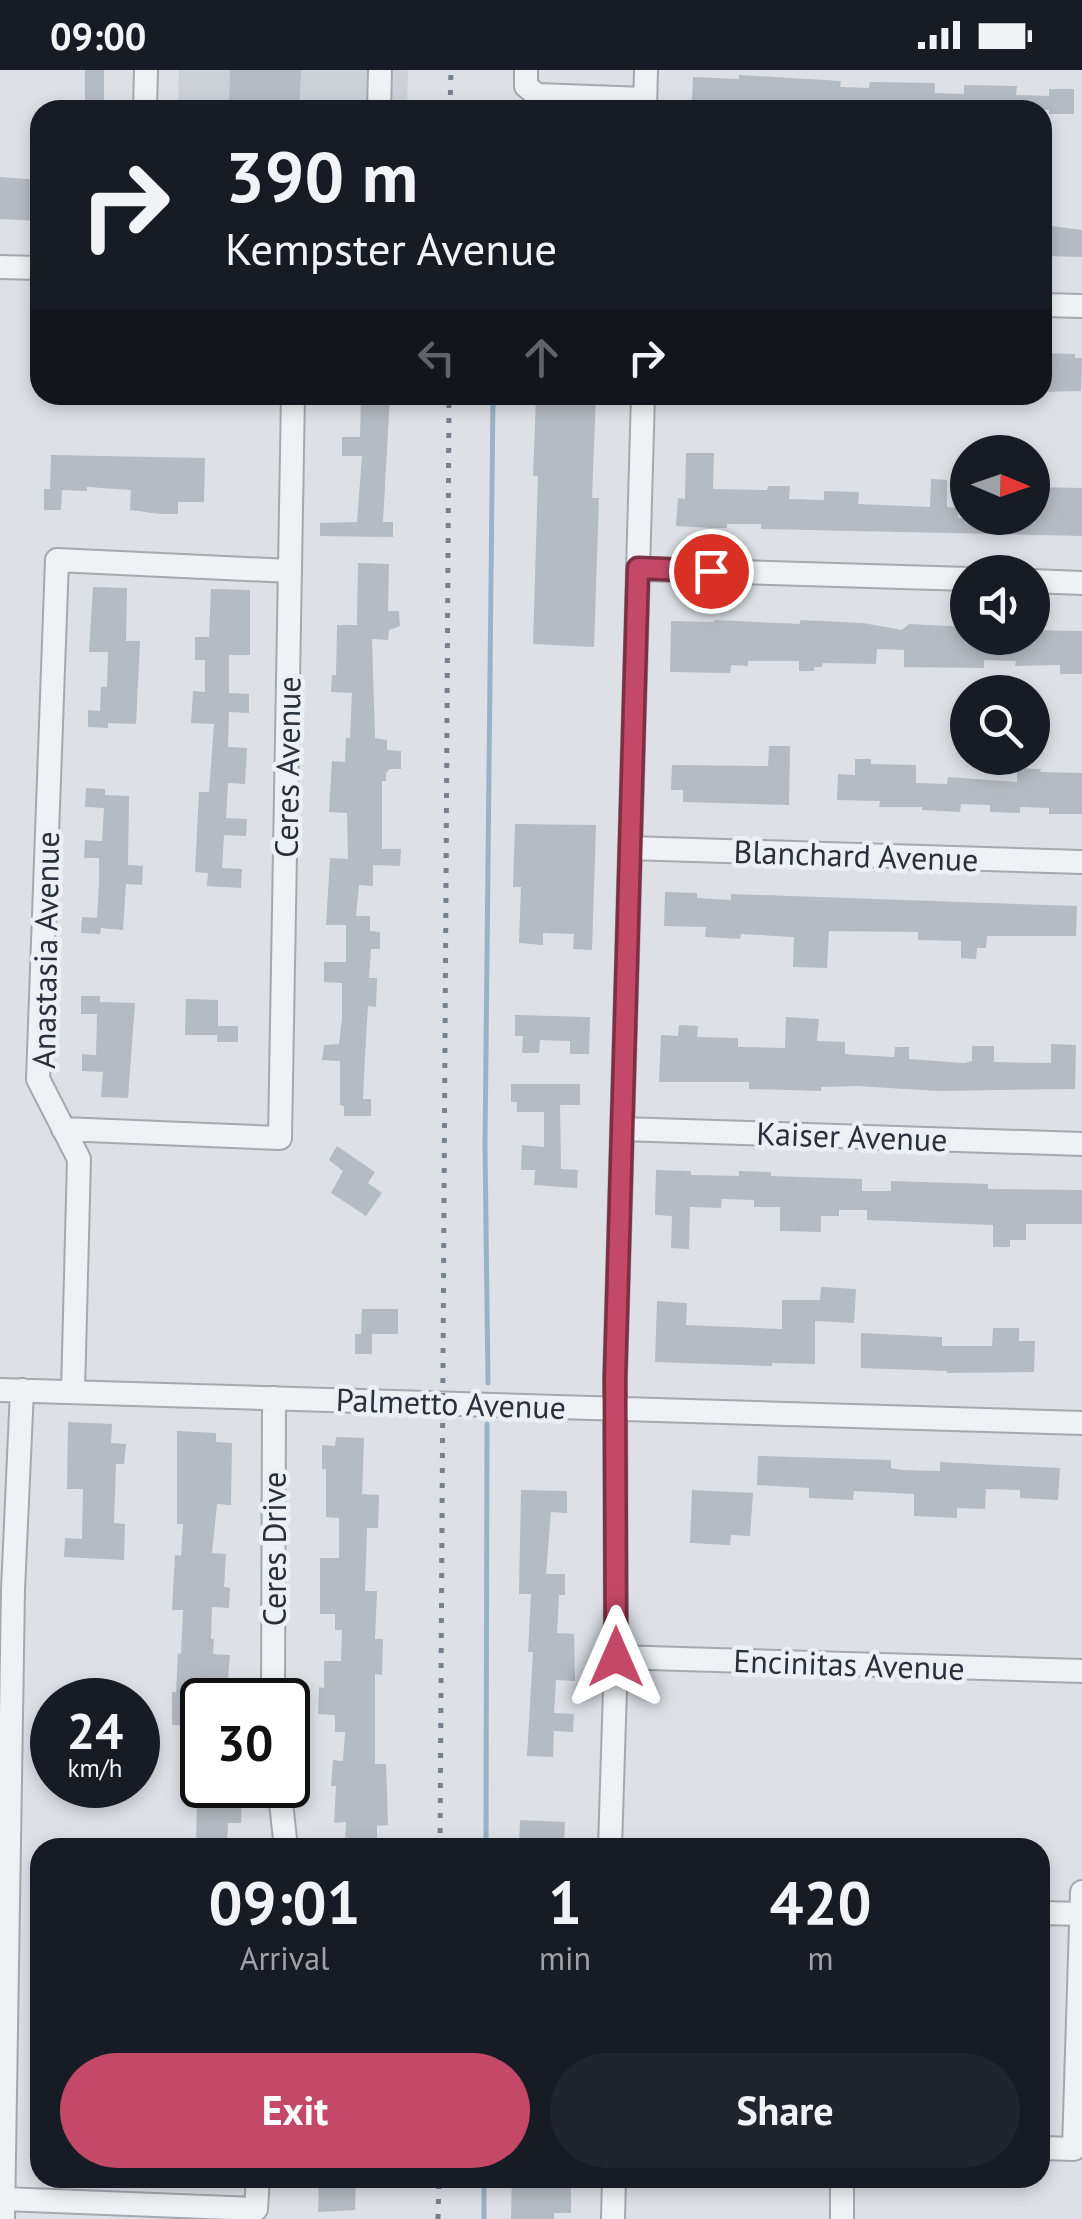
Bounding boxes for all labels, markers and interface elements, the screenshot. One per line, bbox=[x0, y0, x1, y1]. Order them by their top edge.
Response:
text: 09:00 bbox=[50, 11, 146, 60]
text: 390 m bbox=[225, 131, 418, 221]
icon: right bbox=[60, 140, 190, 270]
text: Kempster Avenue bbox=[225, 219, 557, 277]
icon: left bbox=[409, 330, 464, 385]
icon: ahead bbox=[514, 330, 569, 385]
icon: right bbox=[619, 330, 674, 385]
north arrow bbox=[950, 435, 1050, 535]
map controls bbox=[950, 435, 1050, 775]
pin bbox=[669, 529, 754, 614]
icon: arrive bbox=[684, 544, 739, 599]
button: sound bbox=[950, 555, 1050, 655]
button: search bbox=[950, 675, 1050, 775]
street label: Ceres Avenue bbox=[264, 676, 310, 858]
street label: Blanchard Avenue bbox=[733, 830, 979, 880]
street label: Anastasia Avenue bbox=[22, 831, 68, 1069]
street label: Kaiser Avenue bbox=[756, 1112, 948, 1160]
street label: Palmetto Avenue bbox=[335, 1378, 567, 1428]
street label: Ceres Drive bbox=[253, 1472, 295, 1626]
position arrow bbox=[564, 1605, 668, 1709]
street label: Encinitas Avenue bbox=[733, 1639, 965, 1689]
speed limit sign: 30 bbox=[180, 1678, 310, 1808]
text: 24 bbox=[67, 1698, 123, 1763]
text: km/h bbox=[68, 1752, 122, 1784]
text: 09:01 bbox=[208, 1863, 361, 1941]
text: 1 bbox=[548, 1863, 582, 1941]
text: 420 bbox=[770, 1863, 872, 1941]
text: Arrival bbox=[240, 1937, 329, 1979]
text: min bbox=[539, 1937, 591, 1979]
text: m bbox=[808, 1937, 834, 1979]
button: Exit bbox=[60, 2053, 530, 2168]
button: Share bbox=[550, 2053, 1020, 2168]

